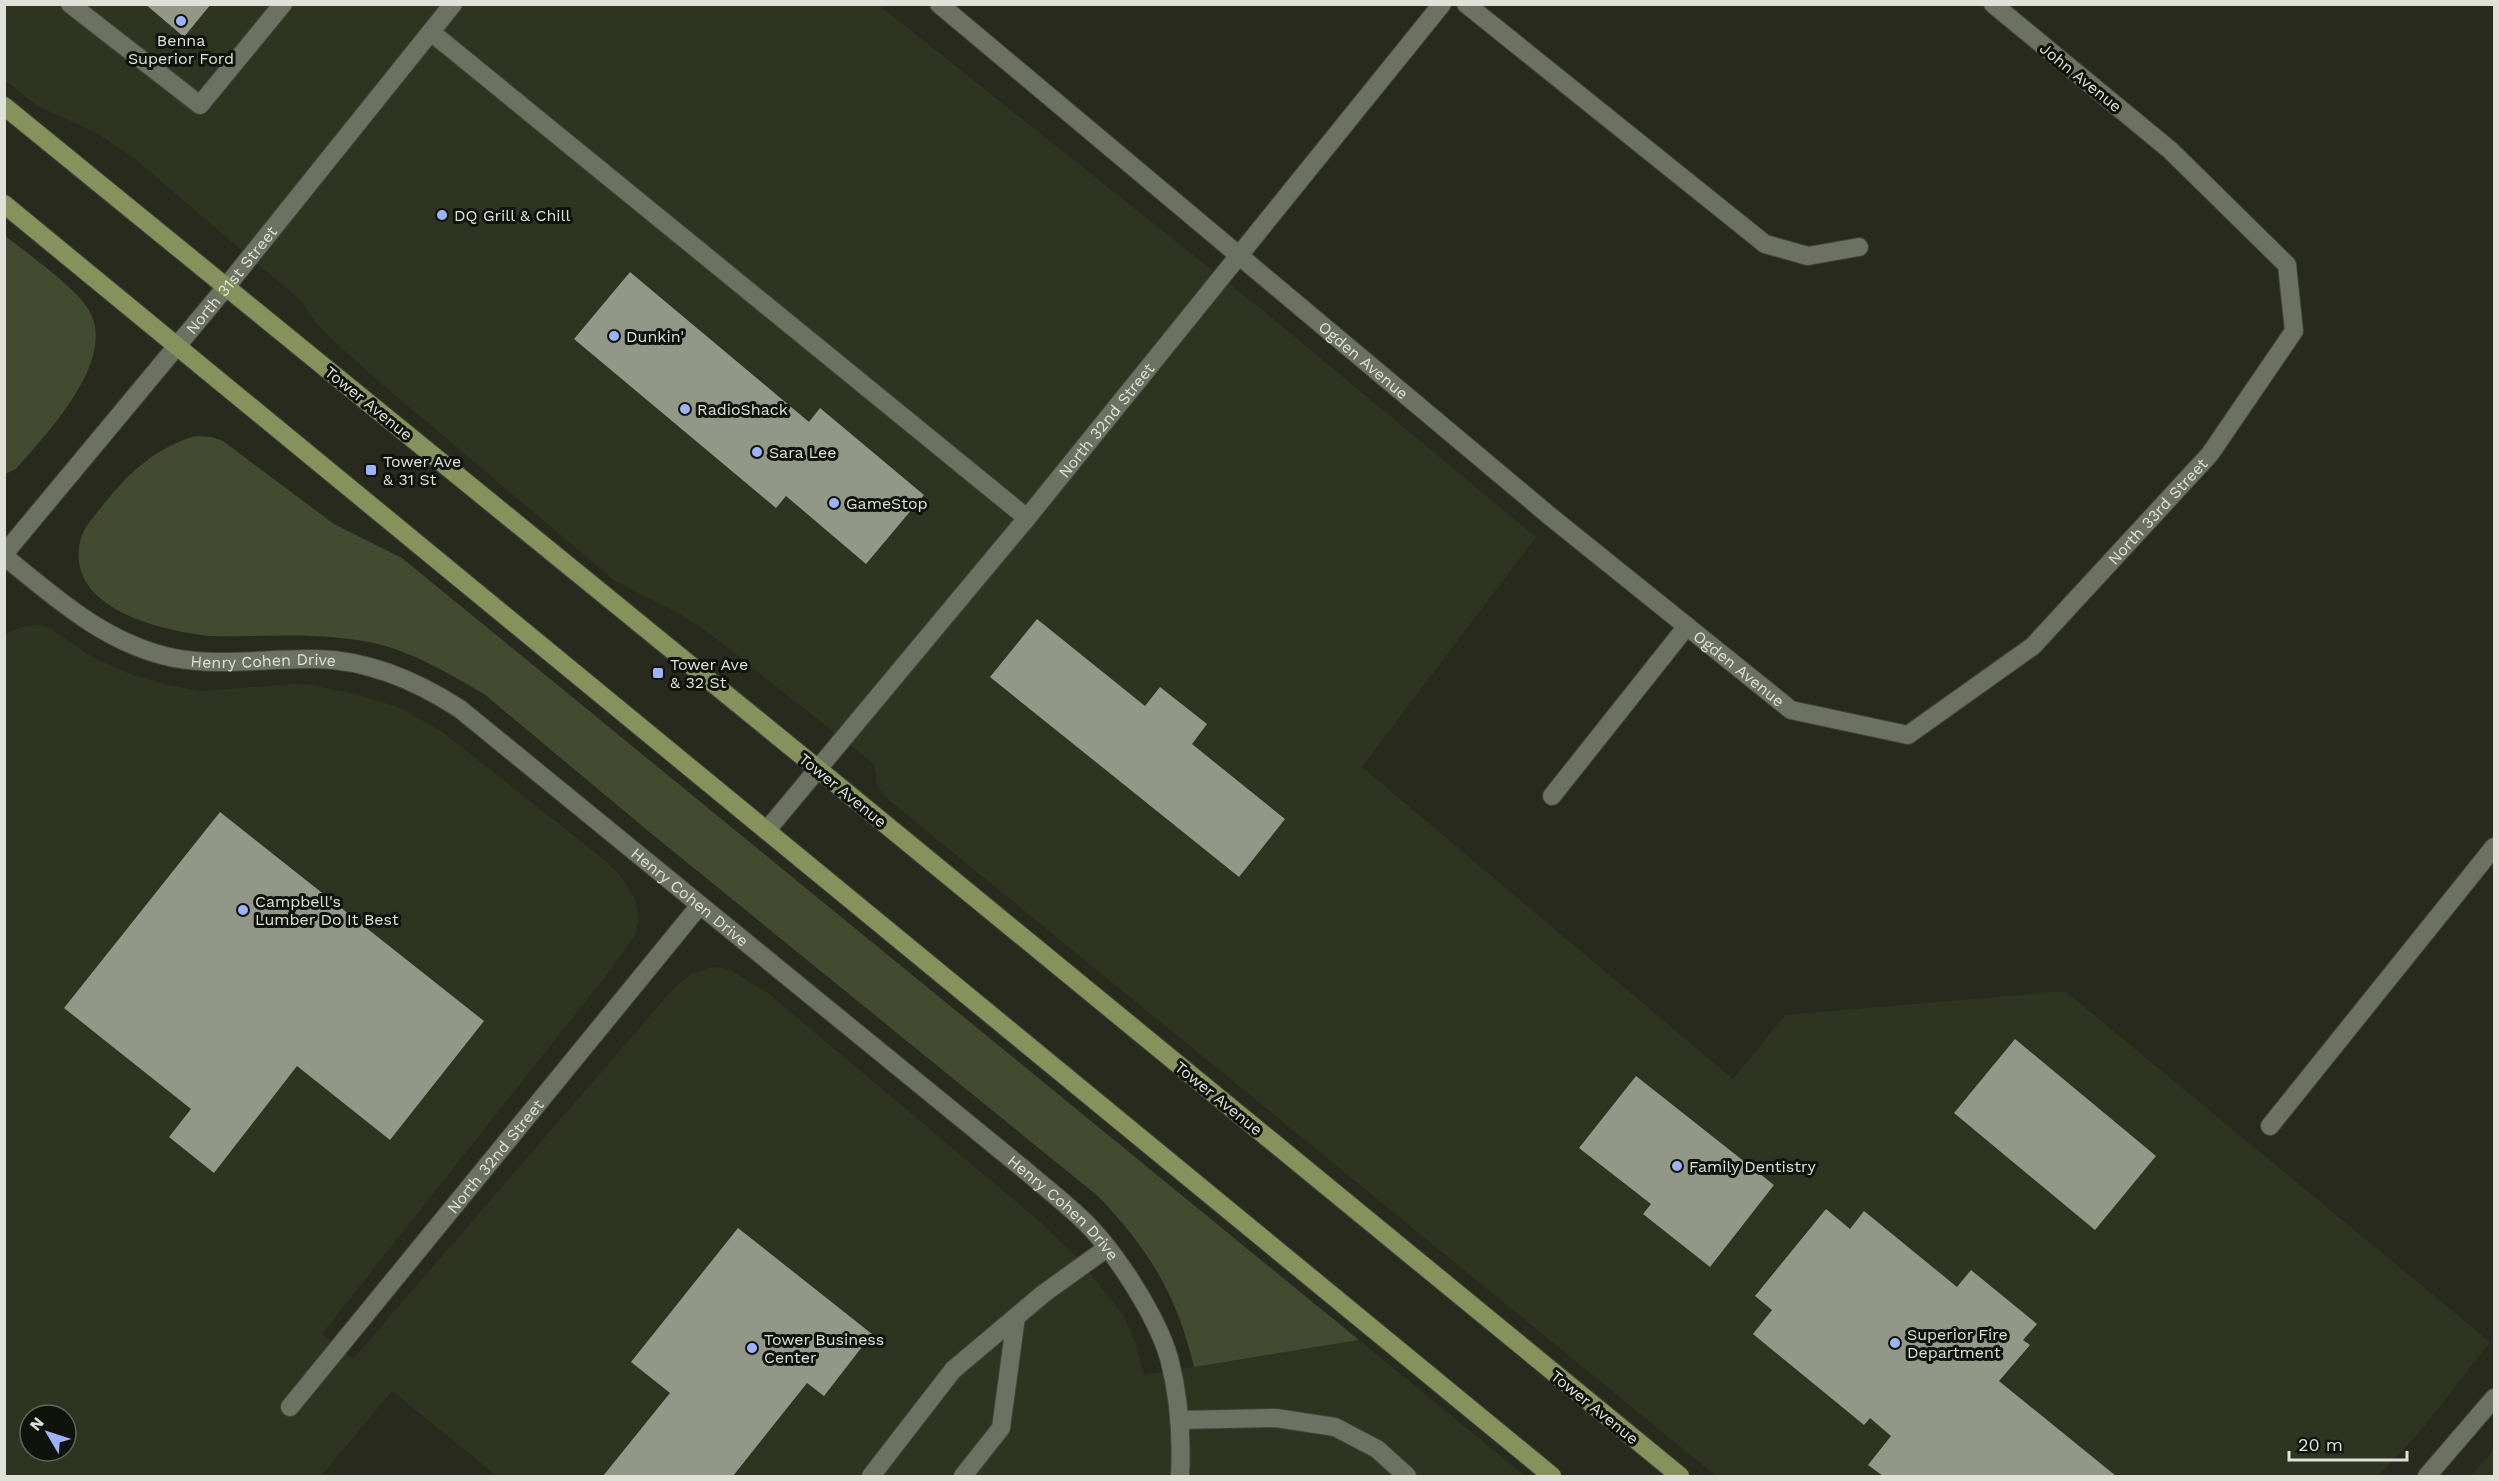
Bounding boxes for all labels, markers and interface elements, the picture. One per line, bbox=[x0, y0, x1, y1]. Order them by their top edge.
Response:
marker: Benna Superior Ford bbox=[174, 14, 188, 28]
place label: Benna Superior Ford bbox=[128, 31, 234, 68]
street label: John Avenue bbox=[2036, 39, 2125, 116]
place label: DQ Grill & Chill bbox=[454, 206, 570, 225]
marker: DQ Grill & Chill bbox=[435, 208, 449, 222]
street label: North 31st Street bbox=[182, 222, 281, 338]
street label: Ogden Avenue bbox=[1315, 317, 1412, 403]
place label: Dunkin' bbox=[626, 327, 684, 346]
marker: Dunkin' bbox=[607, 329, 621, 343]
street label: North 32nd Street bbox=[1055, 359, 1159, 481]
street label: Tower Avenue bbox=[321, 362, 416, 444]
place label: RadioShack bbox=[697, 400, 788, 419]
marker: RadioShack bbox=[678, 402, 692, 416]
place label: Sara Lee bbox=[769, 443, 836, 462]
marker: Sara Lee bbox=[750, 445, 764, 459]
place label: Tower Ave & 31 St bbox=[383, 452, 461, 489]
street label: North 33rd Street bbox=[2104, 454, 2212, 569]
marker: Tower Ave & 31 St bbox=[364, 463, 378, 477]
place label: GameStop bbox=[846, 494, 928, 513]
marker: GameStop bbox=[827, 496, 841, 510]
street label: Ogden Avenue bbox=[1690, 626, 1788, 711]
street label: Henry Cohen Drive bbox=[190, 650, 337, 672]
place label: Tower Ave & 32 St bbox=[670, 655, 748, 692]
marker: Tower Ave & 32 St bbox=[651, 666, 665, 680]
street label: Tower Avenue bbox=[795, 749, 890, 831]
street label: Henry Cohen Drive bbox=[627, 844, 752, 951]
place label: Campbell's Lumber Do It Best bbox=[255, 892, 399, 929]
marker: Campbell's Lumber Do It Best bbox=[236, 903, 250, 917]
street label: Tower Avenue bbox=[1171, 1057, 1266, 1139]
street label: North 32nd Street bbox=[443, 1095, 548, 1217]
street label: Henry Cohen Drive bbox=[1004, 1151, 1122, 1264]
place label: Family Dentistry bbox=[1689, 1157, 1816, 1176]
marker: Family Dentistry bbox=[1670, 1159, 1684, 1173]
place label: Superior Fire Department bbox=[1907, 1325, 2008, 1362]
place label: Tower Business Center bbox=[764, 1330, 884, 1367]
marker: Superior Fire Department bbox=[1888, 1336, 1902, 1350]
marker: Tower Business Center bbox=[745, 1341, 759, 1355]
street label: Tower Avenue bbox=[1547, 1366, 1642, 1448]
north arrow bbox=[18, 1403, 78, 1463]
text: N bbox=[26, 1413, 48, 1434]
scale bar bbox=[2289, 1424, 2408, 1462]
text: 20 m bbox=[2298, 1434, 2343, 1455]

